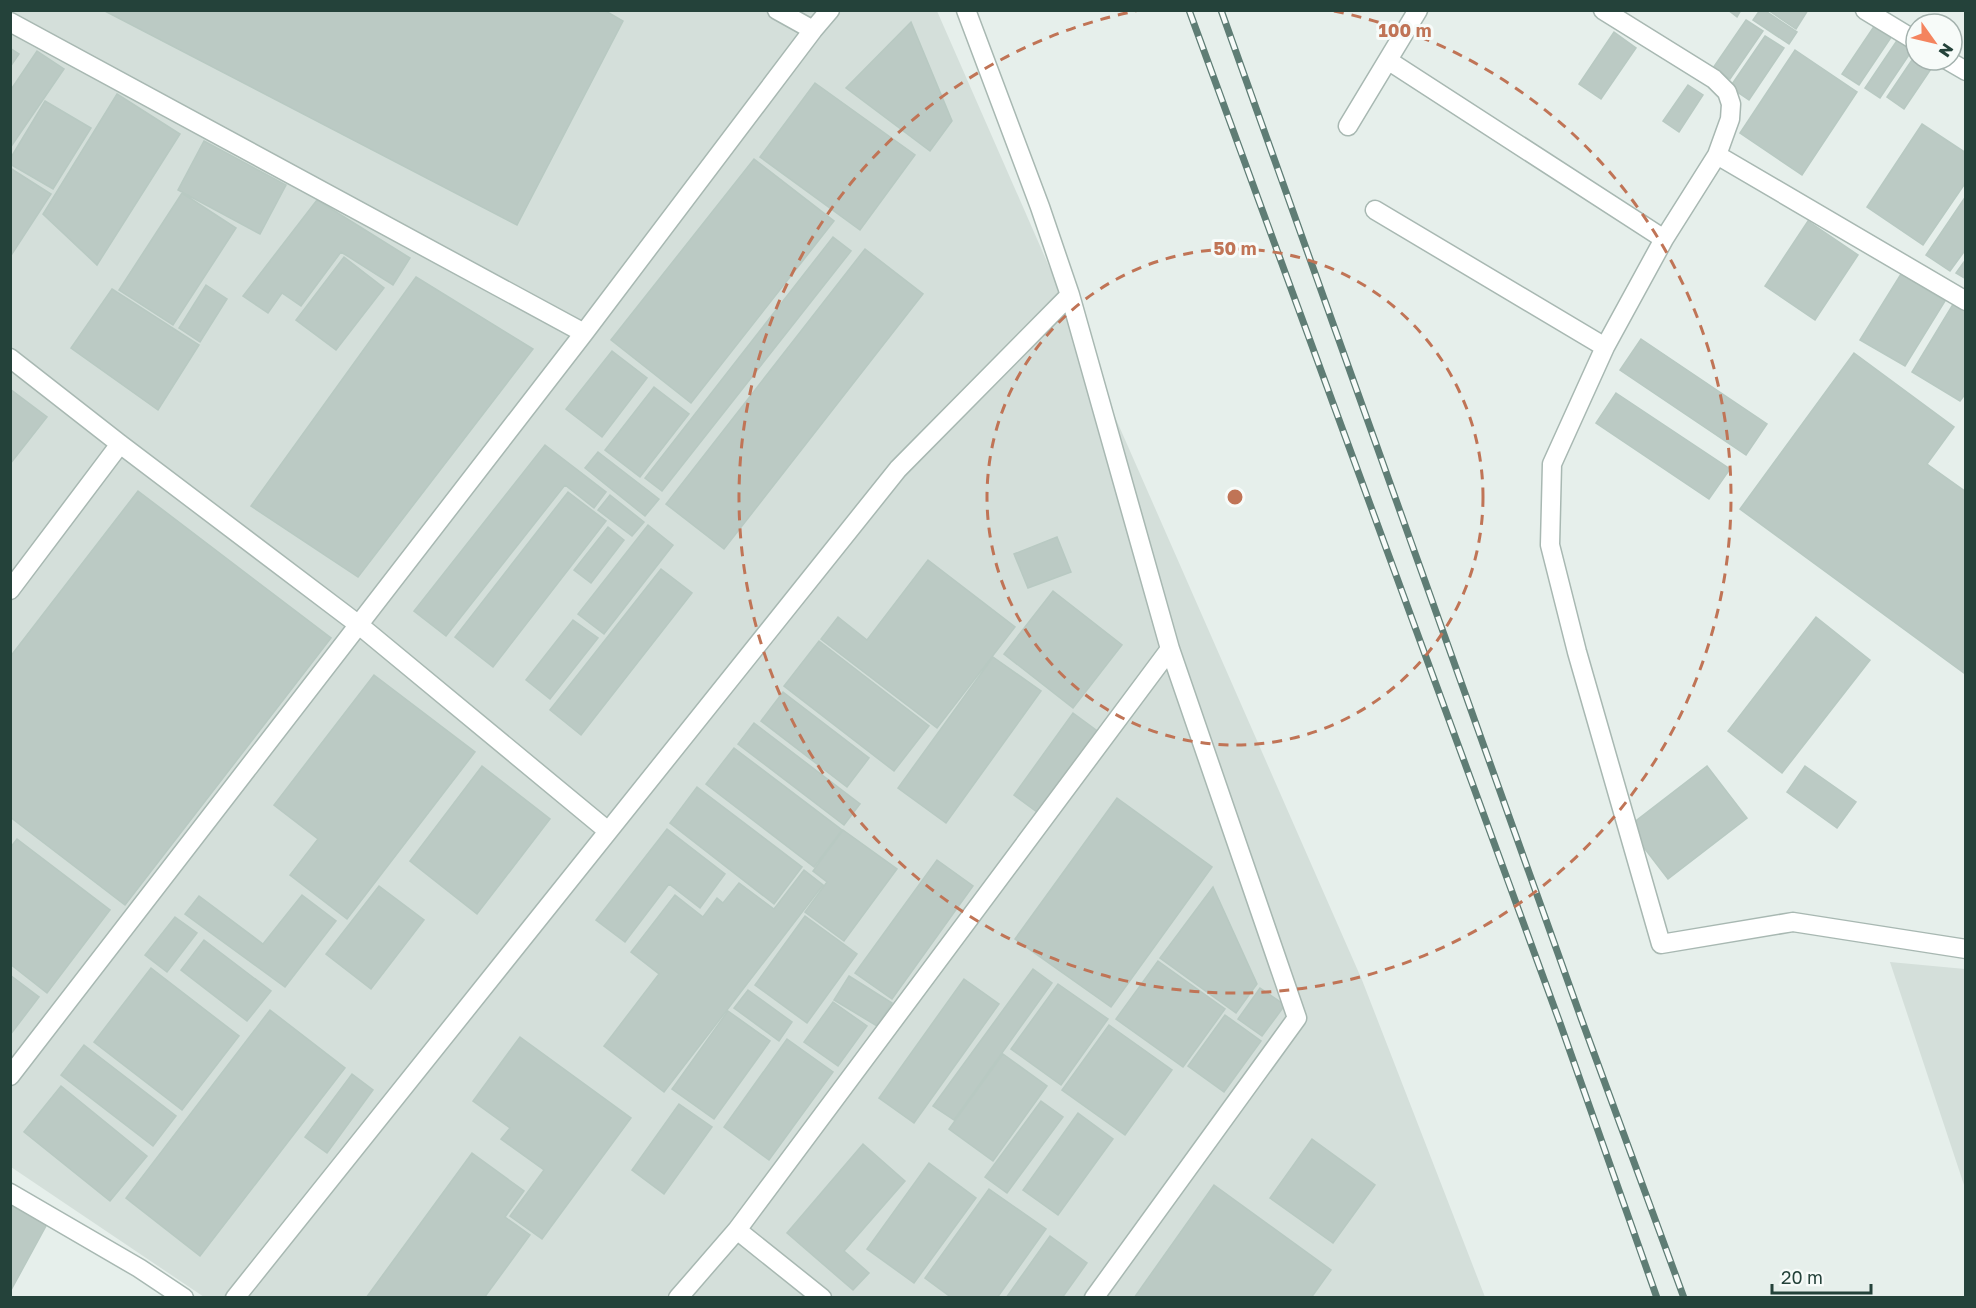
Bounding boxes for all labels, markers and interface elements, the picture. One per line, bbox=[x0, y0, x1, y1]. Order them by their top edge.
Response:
north arrow bbox=[1904, 12, 1964, 72]
text: 100 m bbox=[1379, 19, 1431, 41]
text: N bbox=[1935, 40, 1958, 61]
text: 50 m bbox=[1214, 237, 1256, 259]
centre of rings bbox=[1225, 487, 1245, 507]
scale bar bbox=[1772, 1257, 1871, 1295]
text: 20 m bbox=[1781, 1266, 1823, 1288]

